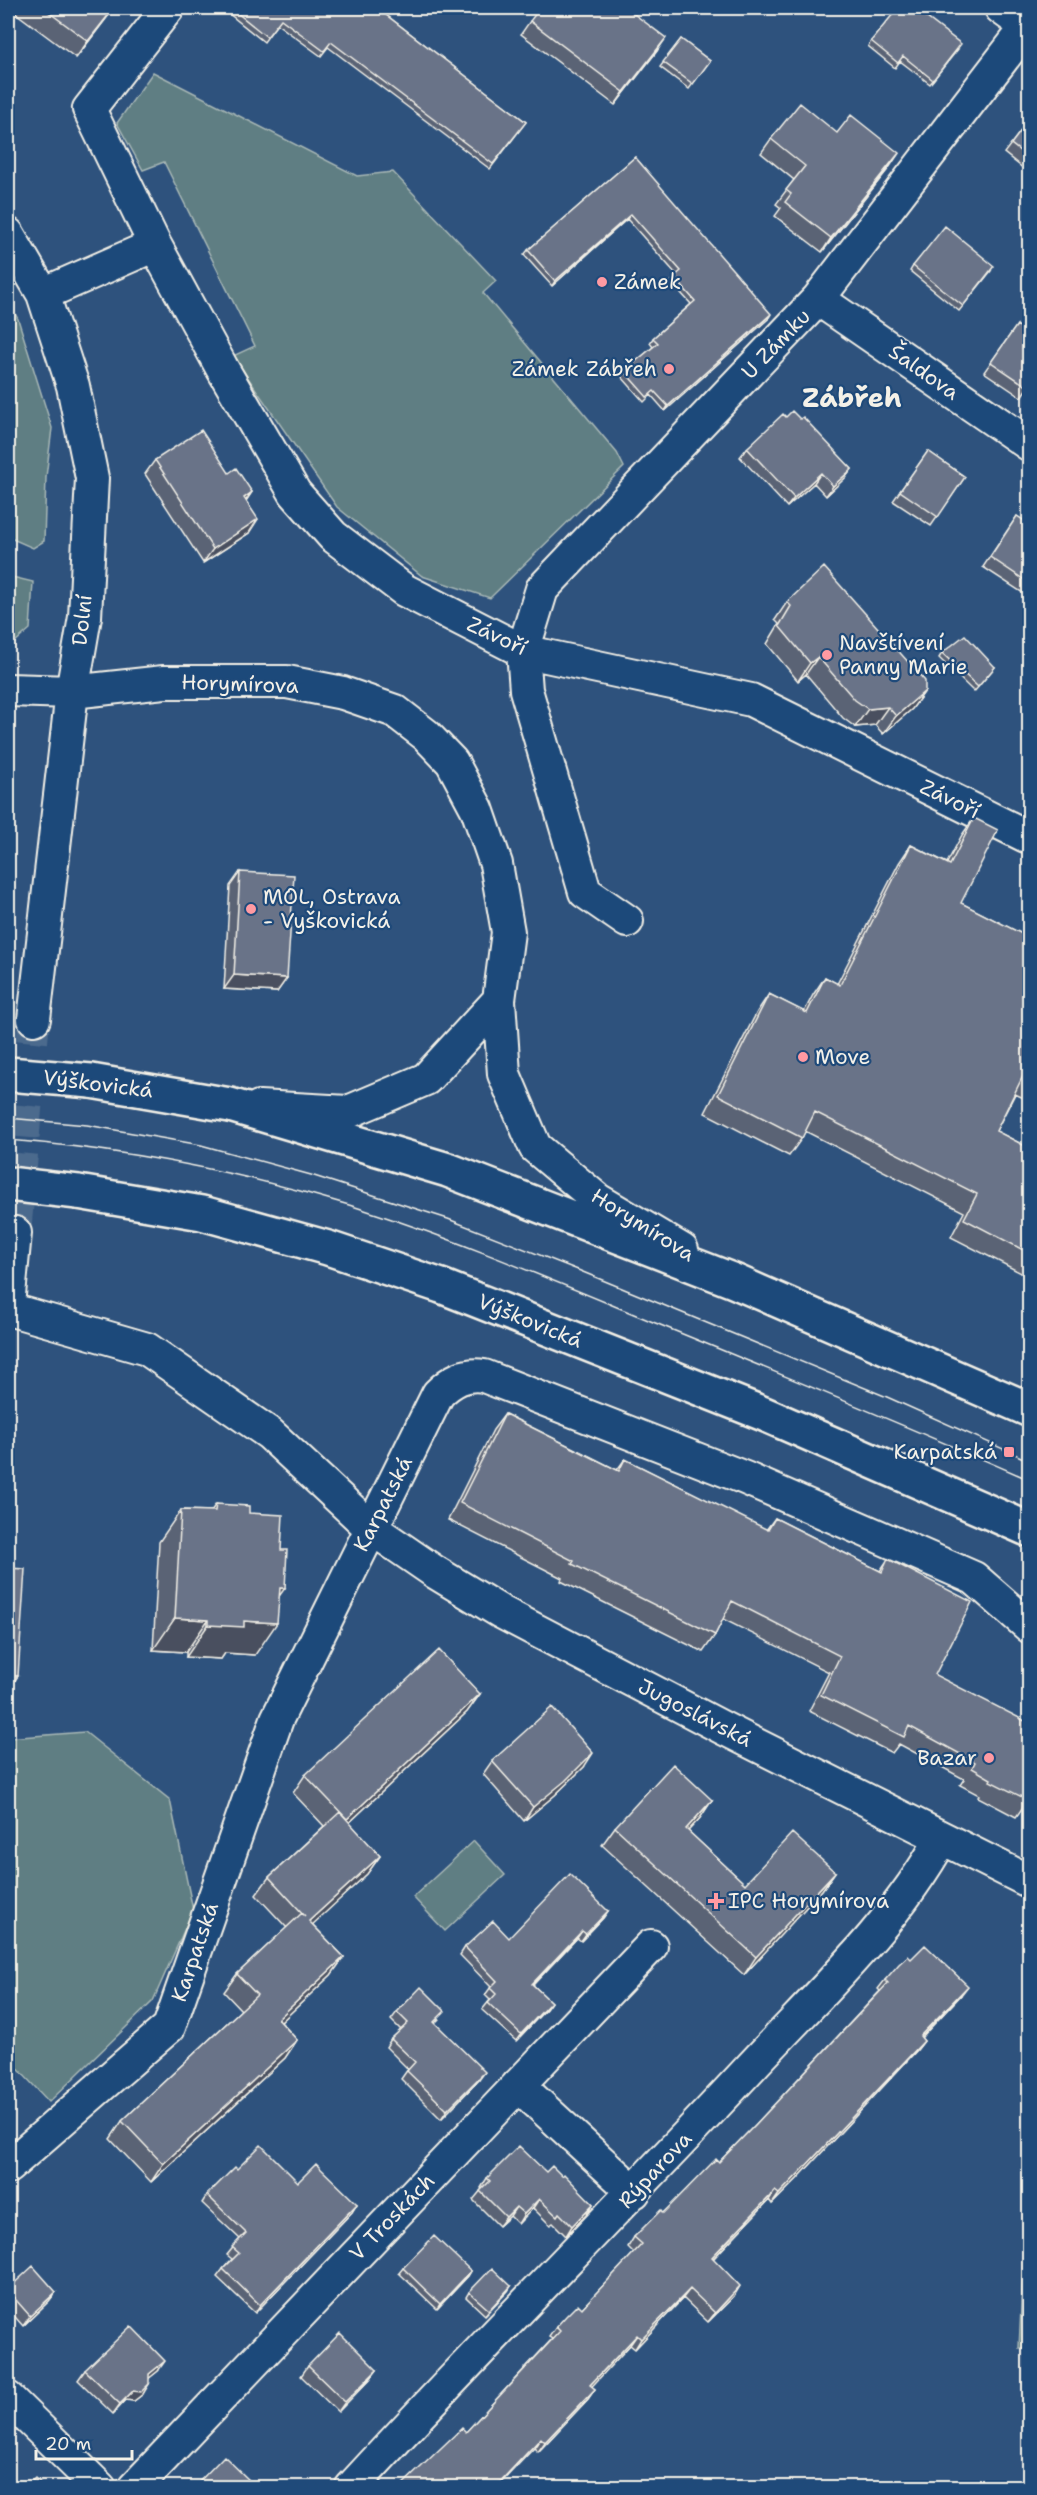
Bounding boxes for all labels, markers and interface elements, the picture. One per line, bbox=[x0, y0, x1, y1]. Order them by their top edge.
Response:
place label: Zámek bbox=[614, 268, 681, 296]
marker: Zámek bbox=[595, 275, 609, 289]
street label: U Zámku bbox=[735, 303, 817, 385]
street label: Šaldova bbox=[883, 337, 965, 406]
place label: Zámek Zábřeh bbox=[512, 355, 657, 383]
marker: Zámek Zábřeh bbox=[662, 362, 676, 376]
district label: Zábřeh bbox=[802, 379, 902, 416]
street label: Dolní bbox=[65, 593, 99, 647]
street label: Závoří bbox=[462, 610, 532, 662]
place label: Navštívení Panny Marie bbox=[839, 629, 968, 681]
marker: Navštívení Panny Marie bbox=[820, 648, 834, 662]
street label: Horymírova bbox=[181, 668, 299, 700]
street label: Závoří bbox=[915, 773, 985, 825]
place label: MOL, Ostrava - Vyškovická bbox=[263, 883, 401, 935]
marker: MOL, Ostrava - Vyškovická bbox=[244, 902, 258, 916]
place label: Move bbox=[815, 1043, 870, 1071]
marker: Move bbox=[796, 1050, 810, 1064]
street label: Výškovická bbox=[41, 1063, 155, 1105]
street label: Horymírova bbox=[586, 1182, 700, 1268]
street label: Výškovická bbox=[474, 1287, 586, 1355]
place label: Karpatská bbox=[893, 1438, 997, 1466]
marker: Karpatská bbox=[1002, 1445, 1016, 1459]
street label: Karpatská bbox=[347, 1451, 419, 1557]
street label: Jugoslávská bbox=[633, 1672, 757, 1754]
place label: Bazar bbox=[917, 1744, 977, 1772]
marker: Bazar bbox=[982, 1751, 996, 1765]
place label: IPC Horymírova bbox=[728, 1887, 889, 1915]
marker: IPC Horymírova bbox=[709, 1894, 723, 1908]
street label: Karpatská bbox=[165, 1898, 225, 2006]
street label: Rýparova bbox=[612, 2125, 698, 2215]
street label: V Troskách bbox=[343, 2167, 441, 2267]
scale bar bbox=[36, 2423, 132, 2461]
text: 20 m bbox=[45, 2432, 91, 2456]

